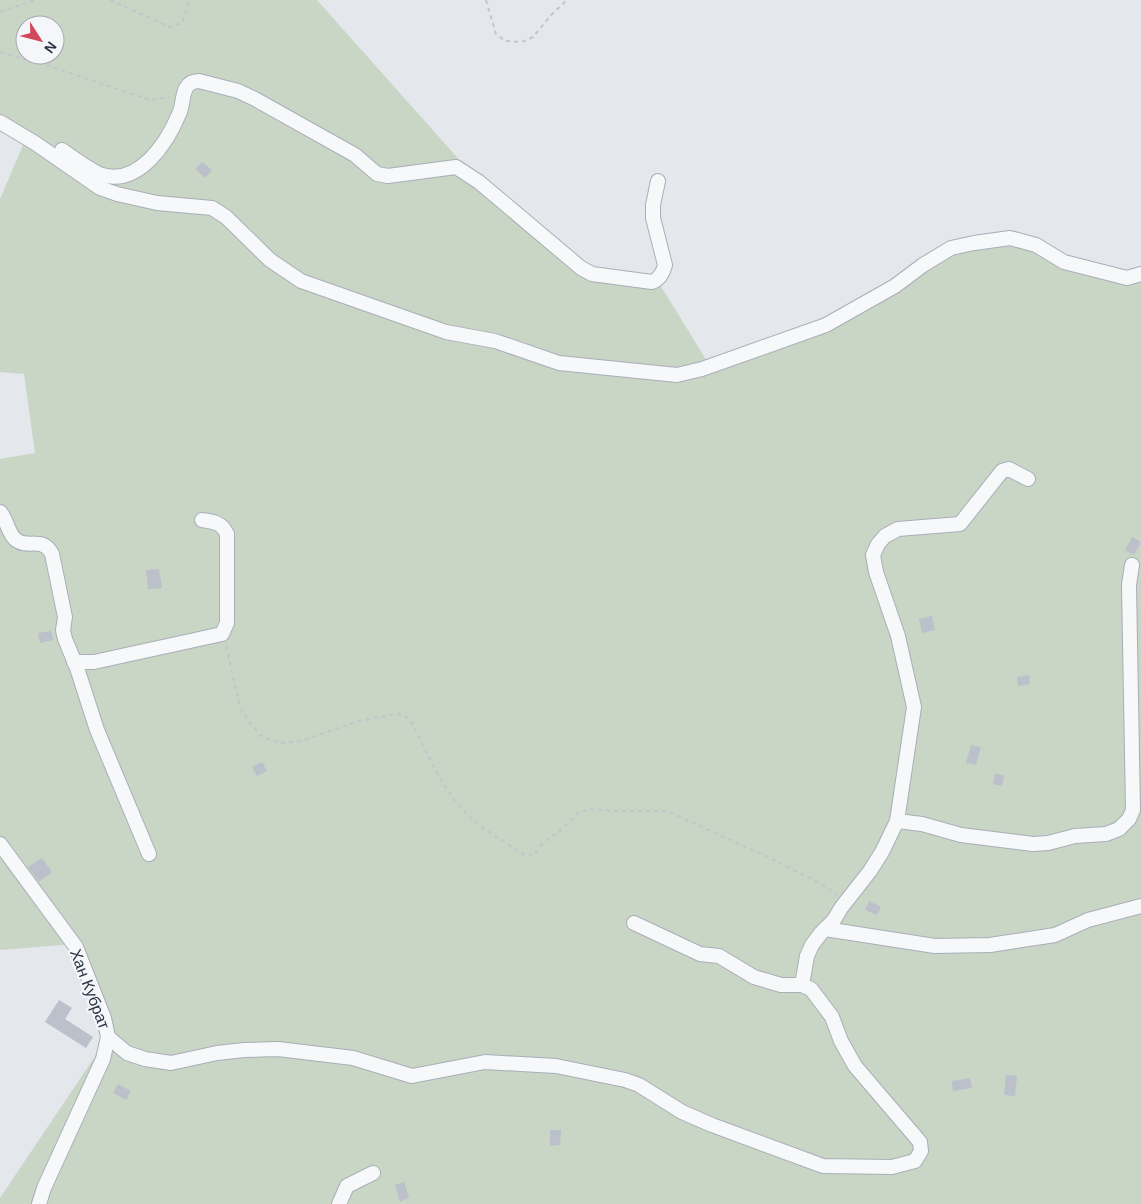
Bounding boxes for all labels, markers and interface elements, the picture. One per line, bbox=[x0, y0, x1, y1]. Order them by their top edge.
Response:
north arrow bbox=[15, 15, 65, 65]
text: N bbox=[41, 39, 60, 56]
street label: Хан Кубрат bbox=[67, 947, 113, 1032]

